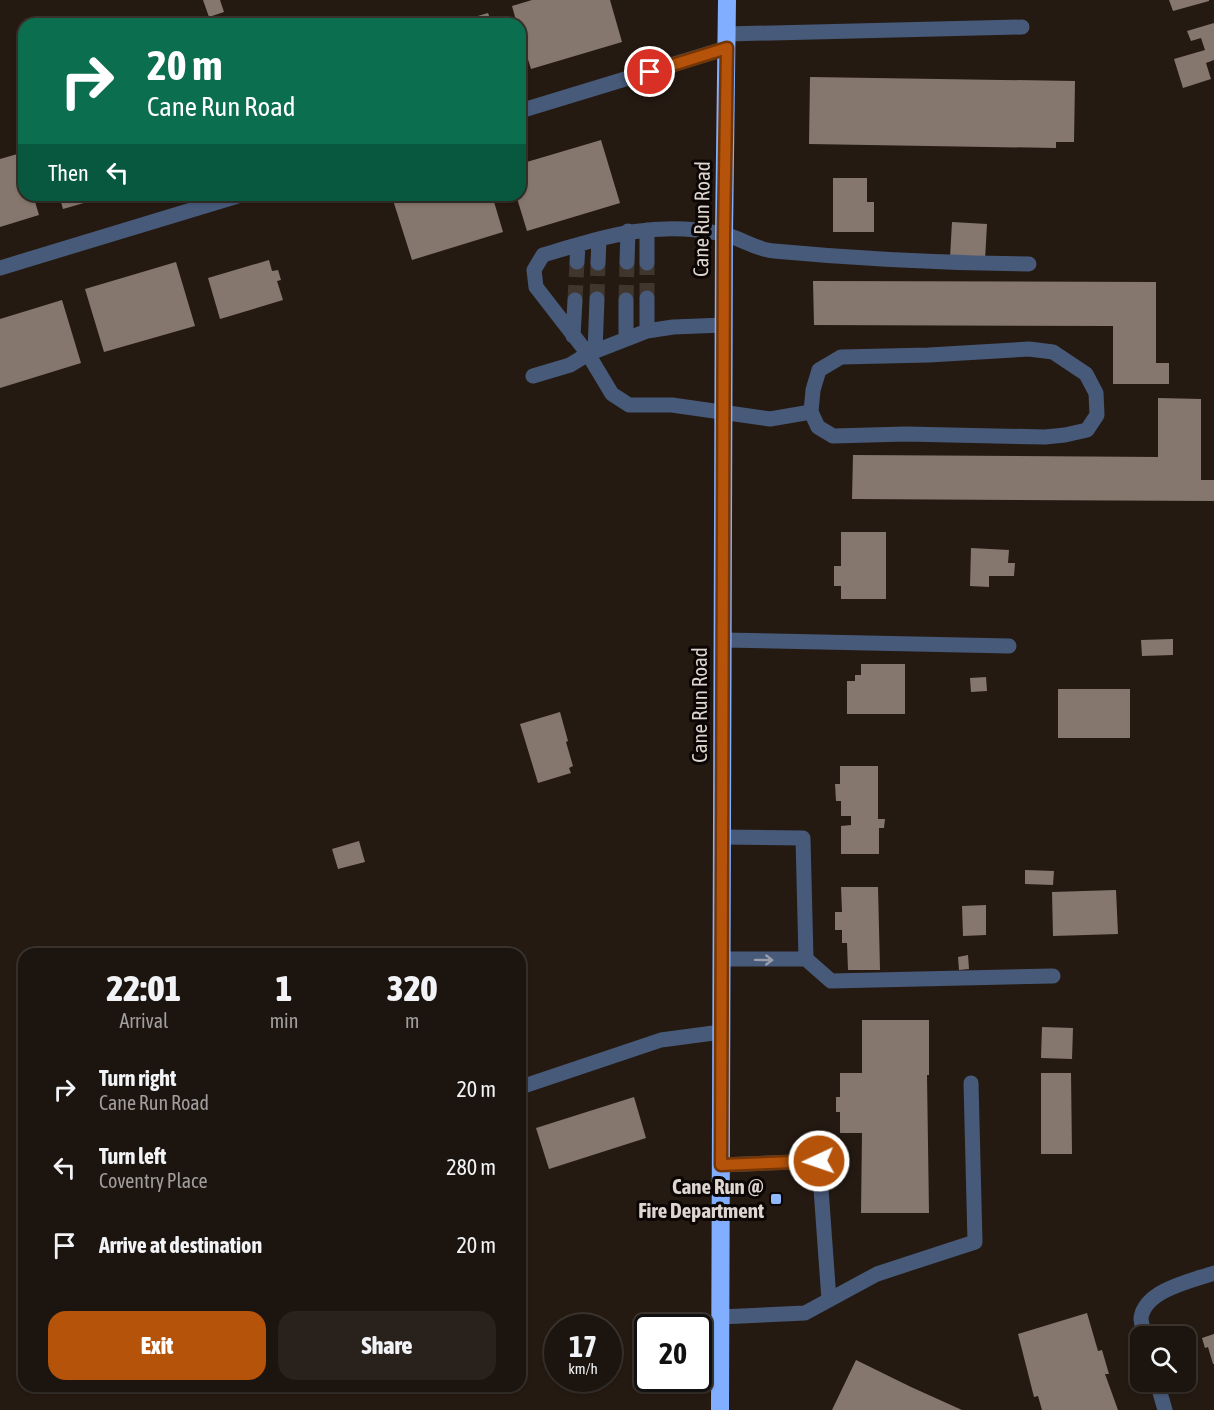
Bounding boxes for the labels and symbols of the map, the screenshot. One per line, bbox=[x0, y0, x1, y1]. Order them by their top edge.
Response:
pin bbox=[624, 46, 675, 97]
street label: Cane Run Road bbox=[688, 161, 714, 277]
street label: Cane Run Road bbox=[687, 647, 711, 763]
one-way arrow bbox=[753, 954, 773, 966]
position arrow bbox=[787, 1129, 851, 1193]
place label: Cane Run @ Fire Department bbox=[638, 1174, 764, 1222]
marker: Cane Run @ Fire Department bbox=[769, 1192, 783, 1206]
speed limit sign: 20 bbox=[634, 1314, 712, 1392]

